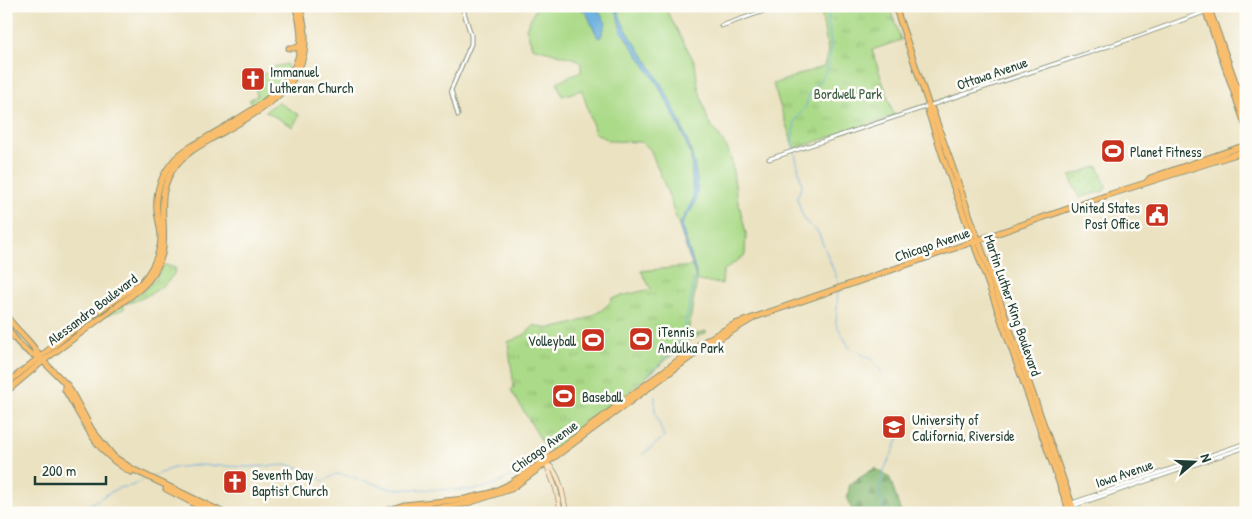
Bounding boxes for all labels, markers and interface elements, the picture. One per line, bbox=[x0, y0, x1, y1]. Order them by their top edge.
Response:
street label: Ottawa Avenue bbox=[954, 52, 1030, 94]
place label: Immanuel Lutheran Church bbox=[270, 62, 353, 97]
church icon: Immanuel Lutheran Church bbox=[240, 66, 266, 92]
park label: Bordwell Park bbox=[814, 84, 882, 103]
sports icon: Planet Fitness bbox=[1100, 138, 1126, 164]
place label: Planet Fitness bbox=[1130, 142, 1202, 161]
place label: United States Post Office bbox=[1071, 198, 1140, 233]
public building icon: United States Post Office bbox=[1144, 202, 1170, 228]
street label: Chicago Avenue bbox=[892, 222, 973, 267]
street label: Martin Luther King Boulevard bbox=[979, 232, 1046, 379]
street label: Alessandro Boulevard bbox=[43, 269, 141, 349]
place label: iTennis Andulka Park bbox=[658, 322, 724, 357]
sports icon: iTennis Andulka Park bbox=[628, 326, 654, 352]
sports icon: Volleyball bbox=[580, 327, 606, 353]
place label: Volleyball bbox=[528, 331, 577, 351]
sports icon: Baseball bbox=[551, 383, 577, 409]
place label: Baseball bbox=[582, 387, 624, 406]
place label: University of California, Riverside bbox=[912, 410, 1015, 445]
school or university icon: University of California, Riverside bbox=[881, 414, 907, 440]
street label: Chicago Avenue bbox=[507, 415, 582, 477]
north arrow bbox=[1170, 436, 1220, 486]
text: N bbox=[1197, 451, 1217, 465]
scale bar bbox=[35, 454, 106, 486]
street label: Iowa Avenue bbox=[1093, 454, 1156, 492]
text: 200 m bbox=[42, 460, 76, 481]
place label: Seventh Day Baptist Church bbox=[252, 465, 328, 501]
church icon: Seventh Day Baptist Church bbox=[222, 469, 248, 495]

